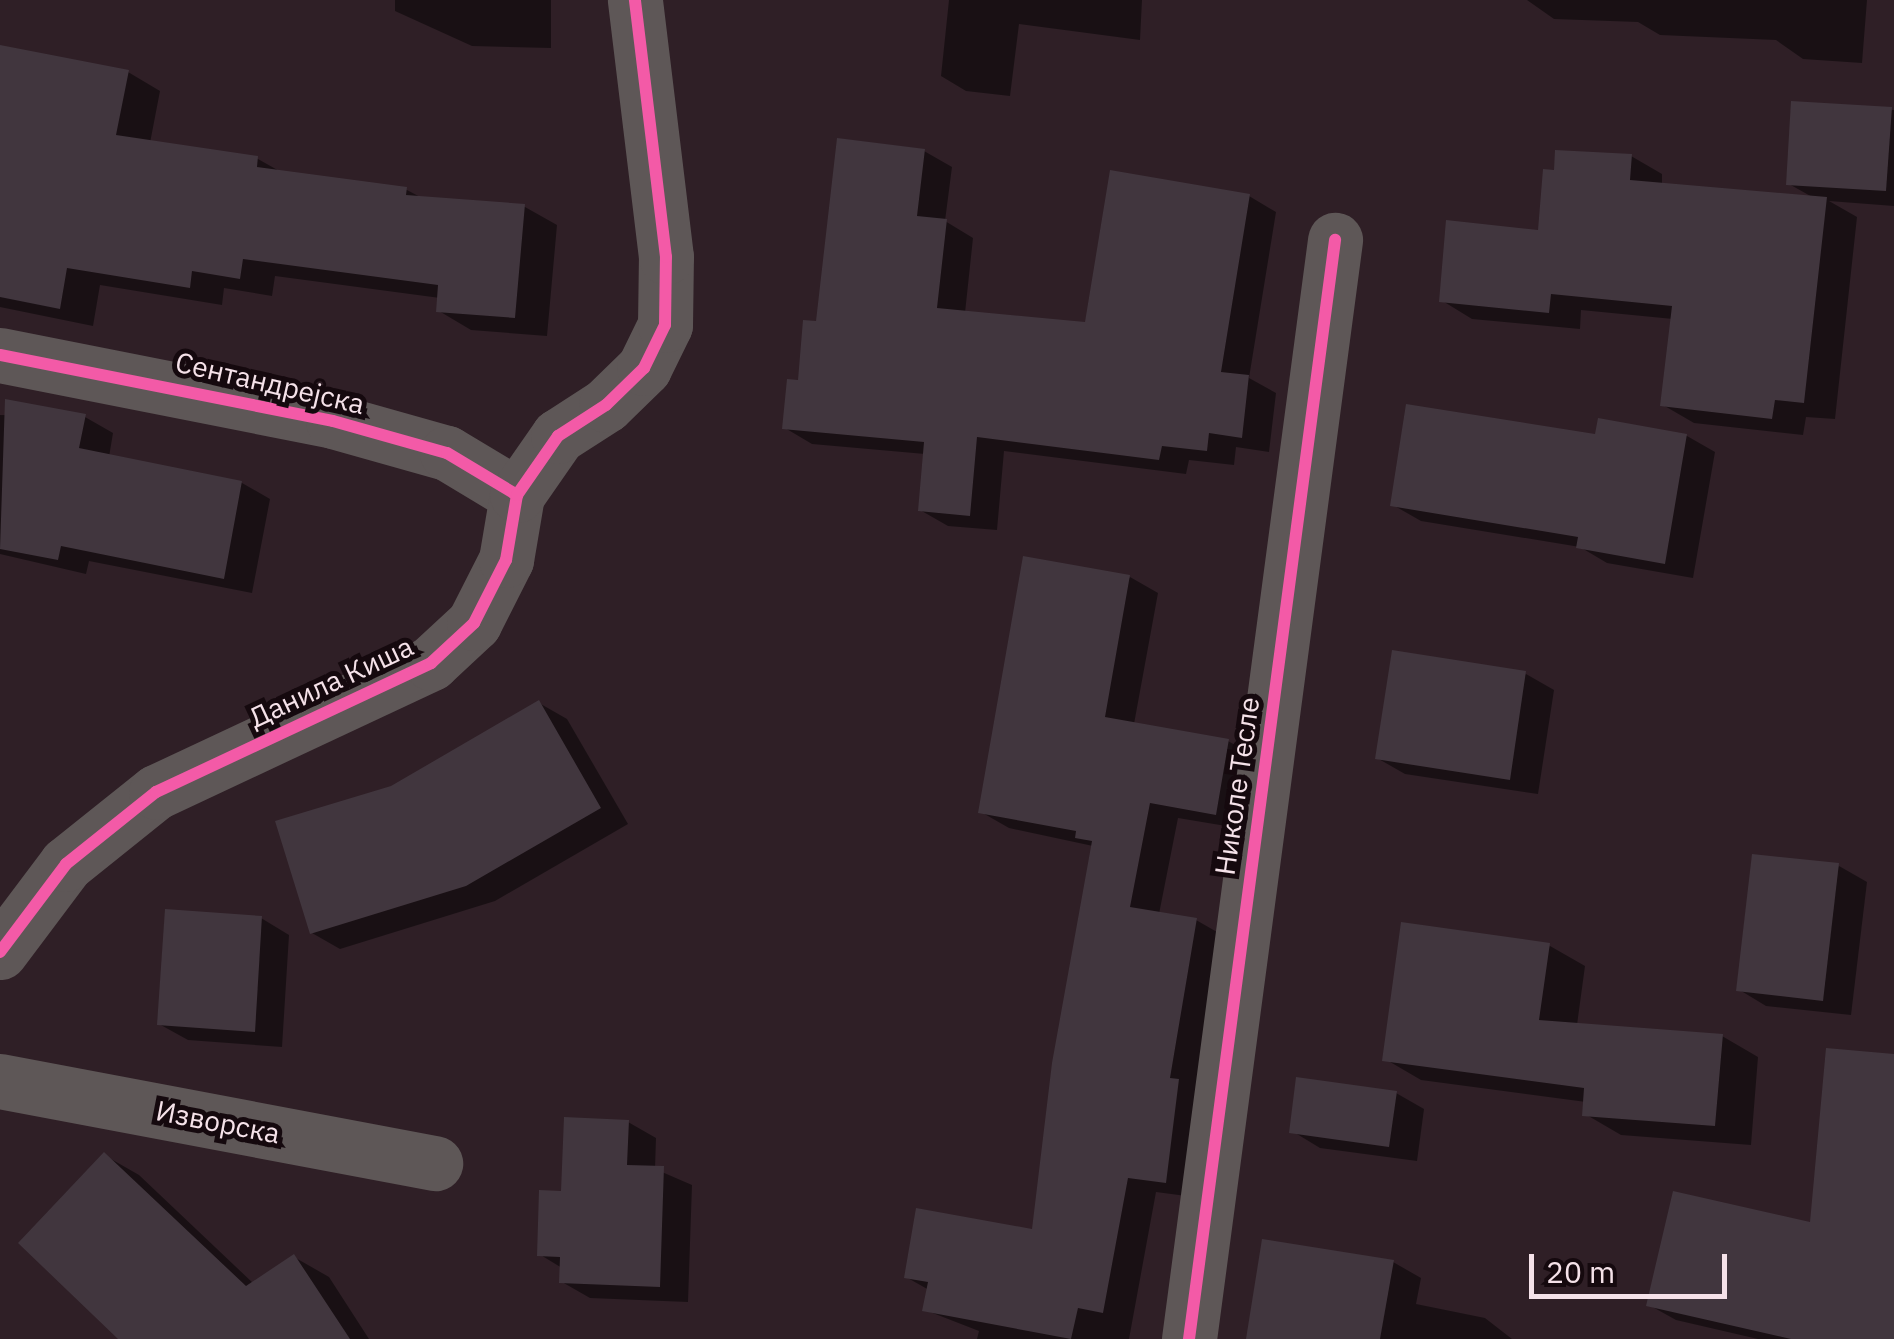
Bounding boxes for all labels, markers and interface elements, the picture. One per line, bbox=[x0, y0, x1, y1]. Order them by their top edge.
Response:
street label: Сентандрејска bbox=[172, 345, 368, 421]
street label: Данила Киша bbox=[243, 629, 419, 735]
street label: Николе Тесле bbox=[1208, 695, 1266, 877]
street label: Изворска bbox=[153, 1094, 283, 1150]
scale bar bbox=[1534, 1234, 1732, 1296]
text: 20 m bbox=[1546, 1252, 1615, 1291]

